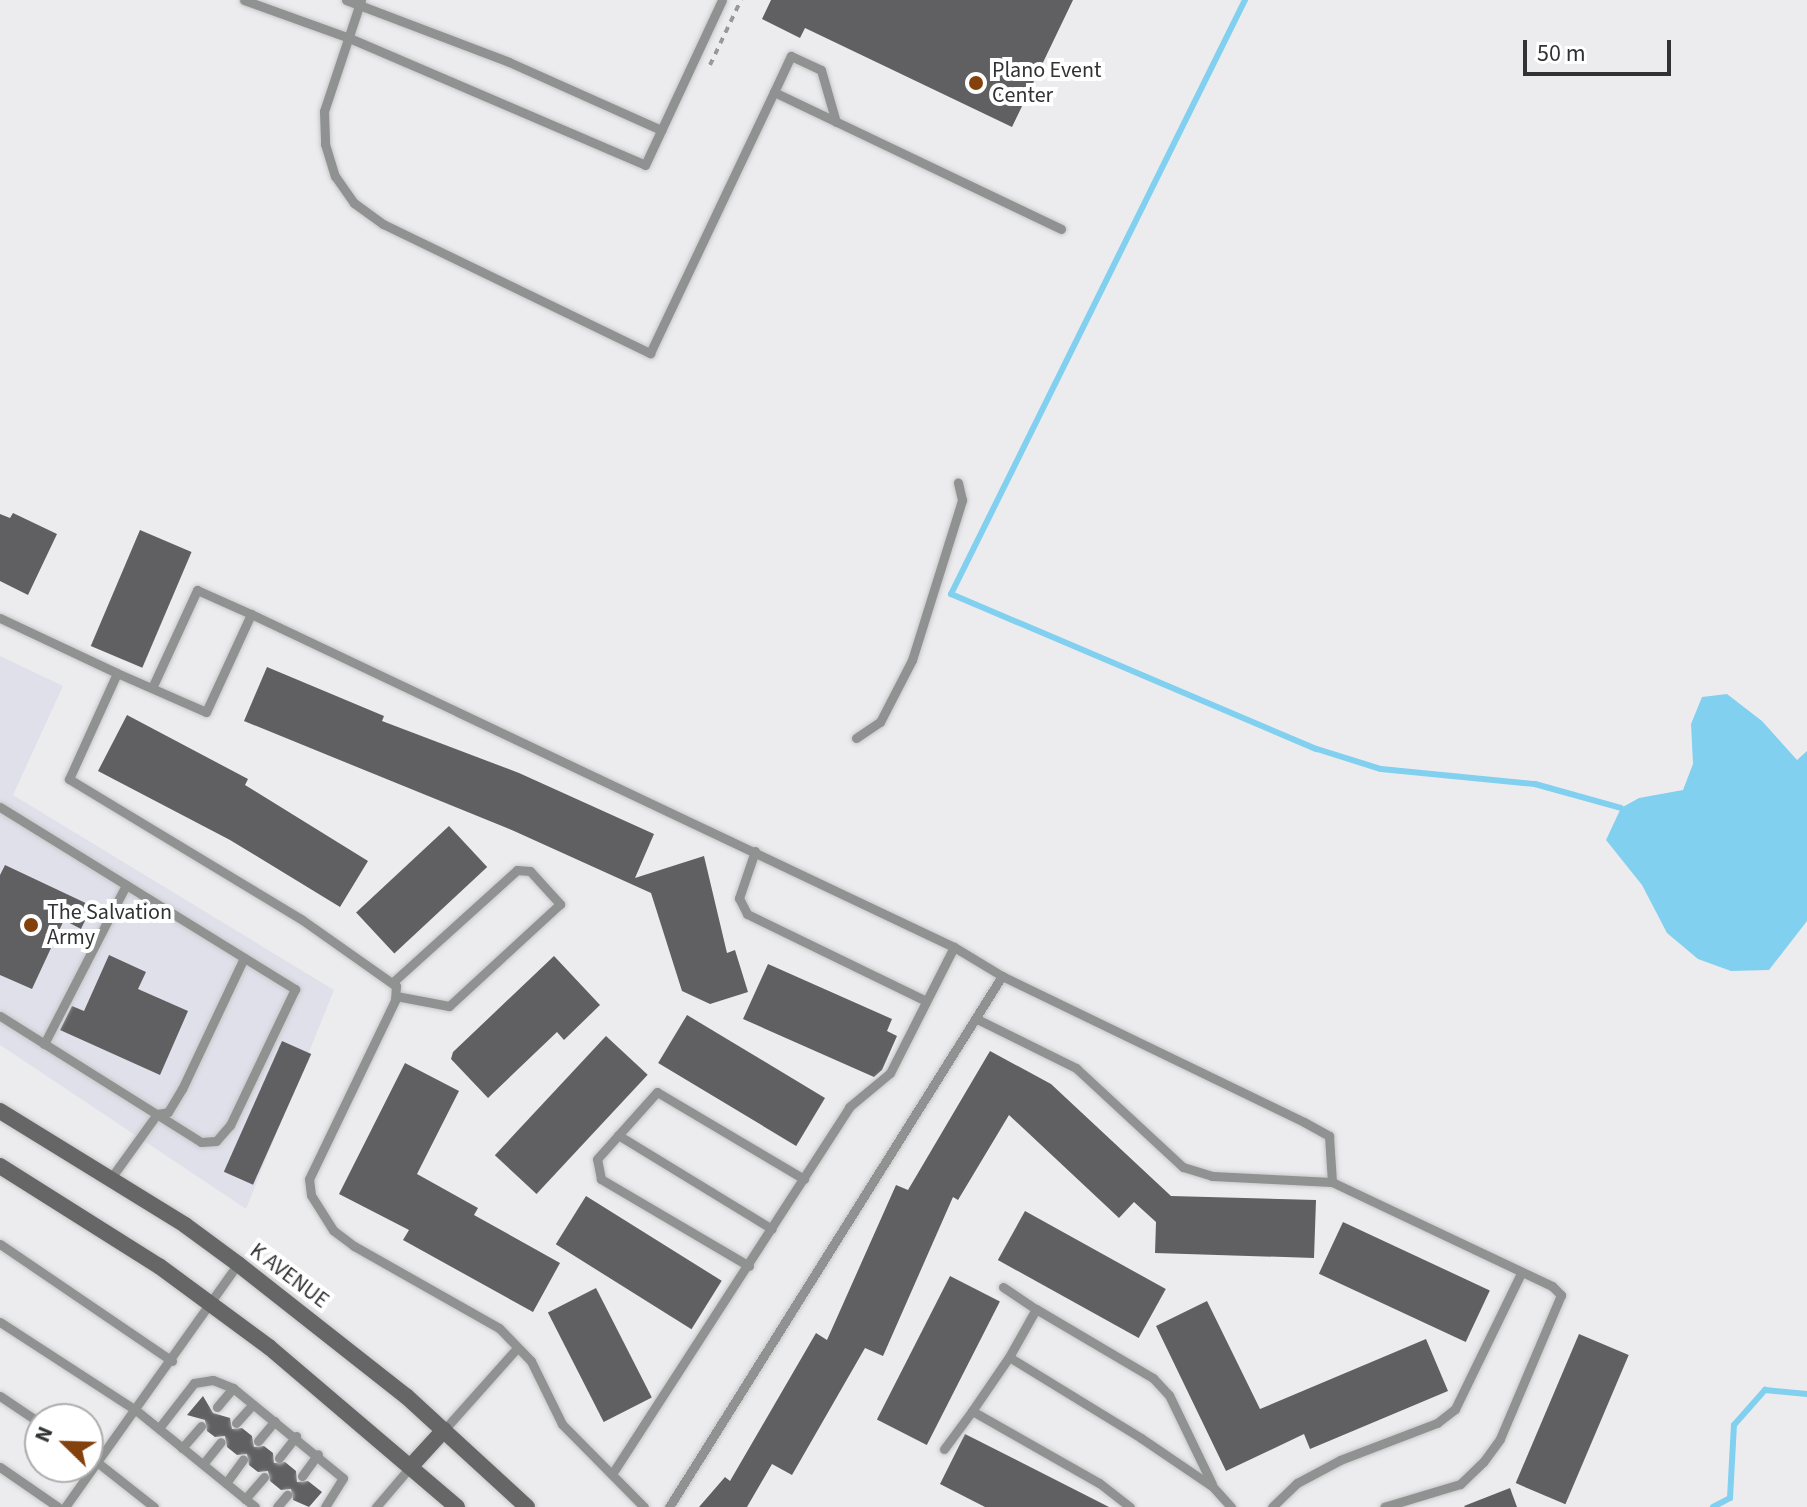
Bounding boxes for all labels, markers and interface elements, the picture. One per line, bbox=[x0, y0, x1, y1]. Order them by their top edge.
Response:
scale bar bbox=[1527, 24, 1675, 74]
text: 50 m bbox=[1537, 36, 1586, 71]
place label: Plano Event Center bbox=[992, 57, 1101, 108]
marker: Plano Event Center bbox=[967, 74, 985, 92]
place label: The Salvation Army bbox=[47, 899, 172, 950]
marker: The Salvation Army bbox=[22, 916, 40, 934]
street label: K AVENUE bbox=[244, 1238, 334, 1314]
north arrow bbox=[24, 1403, 104, 1483]
text: N bbox=[26, 1421, 61, 1447]

